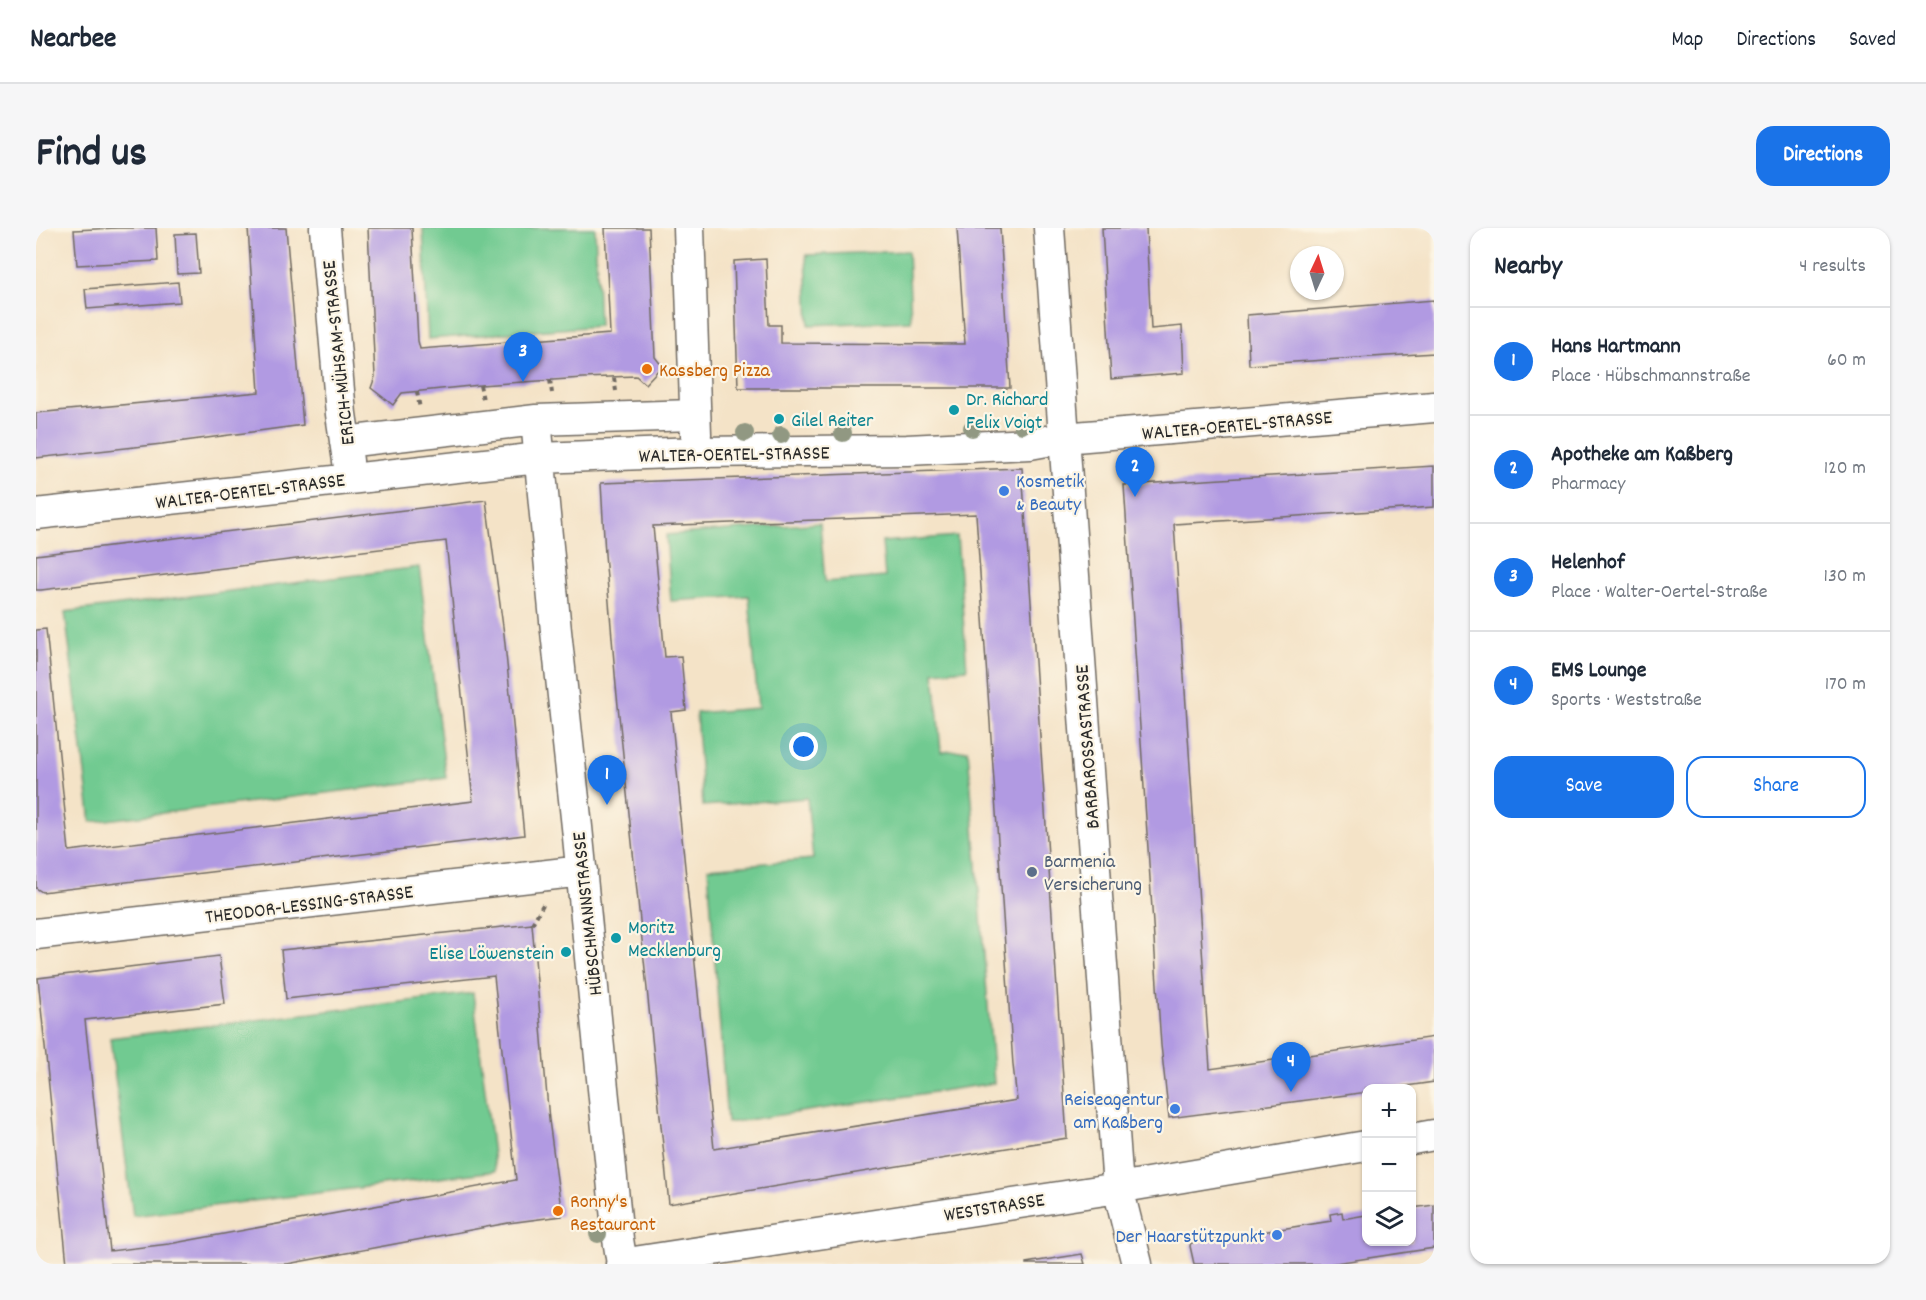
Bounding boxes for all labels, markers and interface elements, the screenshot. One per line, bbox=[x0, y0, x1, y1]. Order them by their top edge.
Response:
text: Nearbee bbox=[30, 21, 116, 61]
text: Map bbox=[1672, 26, 1703, 56]
text: Directions bbox=[1736, 26, 1816, 56]
text: Saved bbox=[1849, 26, 1896, 56]
text: Find us bbox=[36, 126, 147, 186]
button: Directions bbox=[1756, 126, 1890, 186]
north arrow bbox=[1290, 246, 1344, 300]
text: Nearby bbox=[1494, 249, 1562, 286]
text: 4 results bbox=[1799, 253, 1866, 281]
street label: ERICH-MÜHSAM-STRASSE bbox=[316, 259, 364, 446]
pin: 3 bbox=[504, 332, 542, 382]
text: Hans Hartmann bbox=[1551, 332, 1681, 363]
text: 1 bbox=[1511, 347, 1516, 375]
text: 60 m bbox=[1827, 347, 1866, 375]
place label: Kassberg Pizza bbox=[659, 358, 771, 386]
marker: Kassberg Pizza bbox=[640, 362, 654, 376]
text: Place · Hübschmannstraße bbox=[1551, 363, 1750, 391]
place label: Dr. Richard Felix Voigt bbox=[966, 387, 1048, 438]
marker: Dr. Richard Felix Voigt bbox=[947, 403, 961, 417]
street label: WALTER-OERTEL-STRASSE bbox=[1141, 405, 1334, 449]
place label: Gilel Reiter bbox=[791, 408, 874, 436]
marker: Gilel Reiter bbox=[772, 412, 786, 426]
street label: WALTER-OERTEL-STRASSE bbox=[638, 440, 830, 472]
text: Apotheke am Kaßberg bbox=[1551, 440, 1733, 471]
pin: 2 bbox=[1116, 448, 1154, 497]
text: 2 bbox=[1509, 455, 1518, 483]
text: 120 m bbox=[1824, 455, 1866, 483]
street label: WALTER-OERTEL-STRASSE bbox=[154, 467, 347, 519]
place label: Kosmetik & Beauty bbox=[1016, 469, 1084, 520]
text: Pharmacy bbox=[1551, 471, 1625, 499]
marker: Kosmetik & Beauty bbox=[997, 484, 1011, 498]
text: Helenhof bbox=[1551, 548, 1625, 579]
text: 3 bbox=[1509, 563, 1518, 591]
text: 130 m bbox=[1824, 563, 1866, 591]
text: Place · Walter-Oertel-Straße bbox=[1551, 579, 1768, 607]
text: EMS Lounge bbox=[1551, 656, 1646, 687]
street label: BARBAROSSASTRASSE bbox=[1069, 664, 1109, 830]
text: 4 bbox=[1509, 671, 1518, 699]
text: 170 m bbox=[1825, 671, 1866, 699]
text: Sports · Weststraße bbox=[1551, 687, 1702, 715]
your location bbox=[789, 732, 818, 761]
pin: 1 bbox=[588, 756, 626, 805]
button: Save bbox=[1494, 756, 1674, 818]
button: Share bbox=[1686, 756, 1866, 818]
street label: HÜBSCHMANNSTRASSE bbox=[566, 831, 611, 997]
place label: Barmenia Versicherung bbox=[1044, 849, 1142, 900]
marker: Barmenia Versicherung bbox=[1025, 865, 1039, 879]
street label: THEODOR-LESSING-STRASSE bbox=[204, 879, 415, 933]
place label: Moritz Mecklenburg bbox=[628, 915, 721, 966]
marker: Moritz Mecklenburg bbox=[609, 931, 623, 945]
place label: Elise Löwenstein bbox=[429, 941, 554, 969]
marker: Elise Löwenstein bbox=[559, 945, 573, 959]
pin: 4 bbox=[1272, 1042, 1310, 1092]
map controls bbox=[1362, 1084, 1416, 1246]
button: + bbox=[1362, 1084, 1416, 1138]
place label: Reiseagentur am Kaßberg bbox=[1064, 1087, 1164, 1138]
marker: Reiseagentur am Kaßberg bbox=[1168, 1102, 1182, 1116]
button: − bbox=[1362, 1138, 1416, 1192]
street label: WESTSTRASSE bbox=[942, 1187, 1047, 1231]
place label: Ronny's Restaurant bbox=[570, 1189, 656, 1240]
button: layers bbox=[1362, 1192, 1416, 1246]
marker: Ronny's Restaurant bbox=[551, 1204, 565, 1218]
place label: Der Haarstützpunkt bbox=[1115, 1224, 1265, 1252]
marker: Der Haarstützpunkt bbox=[1270, 1228, 1284, 1242]

